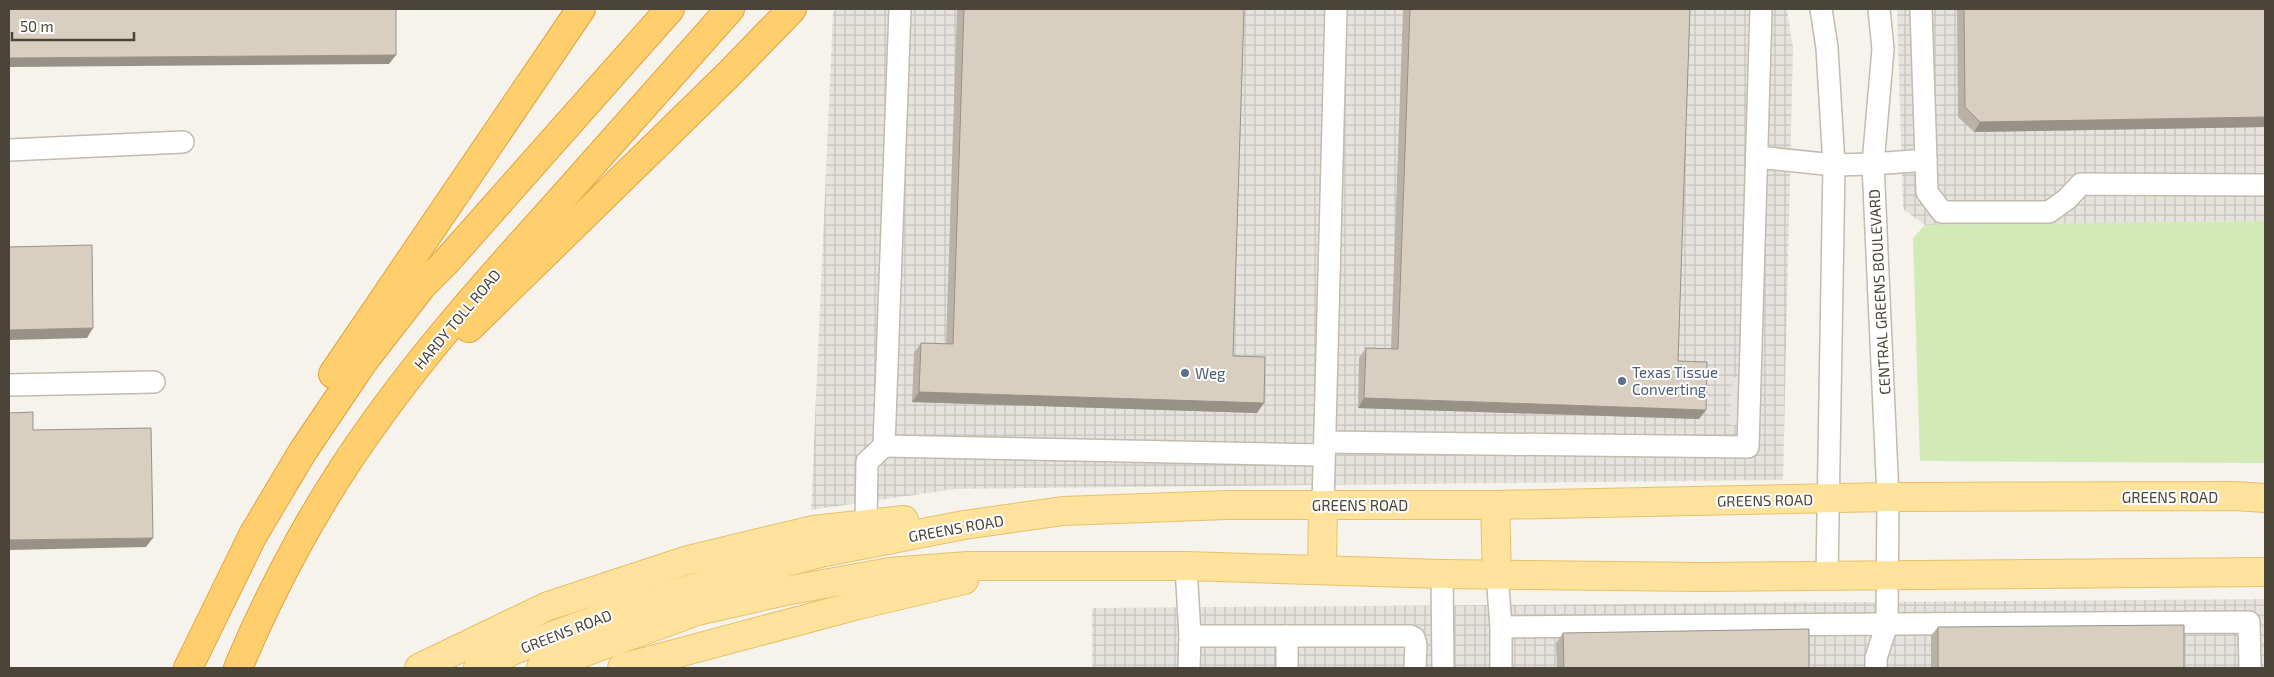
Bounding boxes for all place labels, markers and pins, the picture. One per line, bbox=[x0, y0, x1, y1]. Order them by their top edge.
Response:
place label: Texas Tissue Converting bbox=[1632, 363, 1718, 398]
place label: Weg bbox=[1195, 364, 1226, 382]
marker: Weg bbox=[1179, 367, 1191, 379]
marker: Texas Tissue Converting bbox=[1616, 375, 1628, 387]

